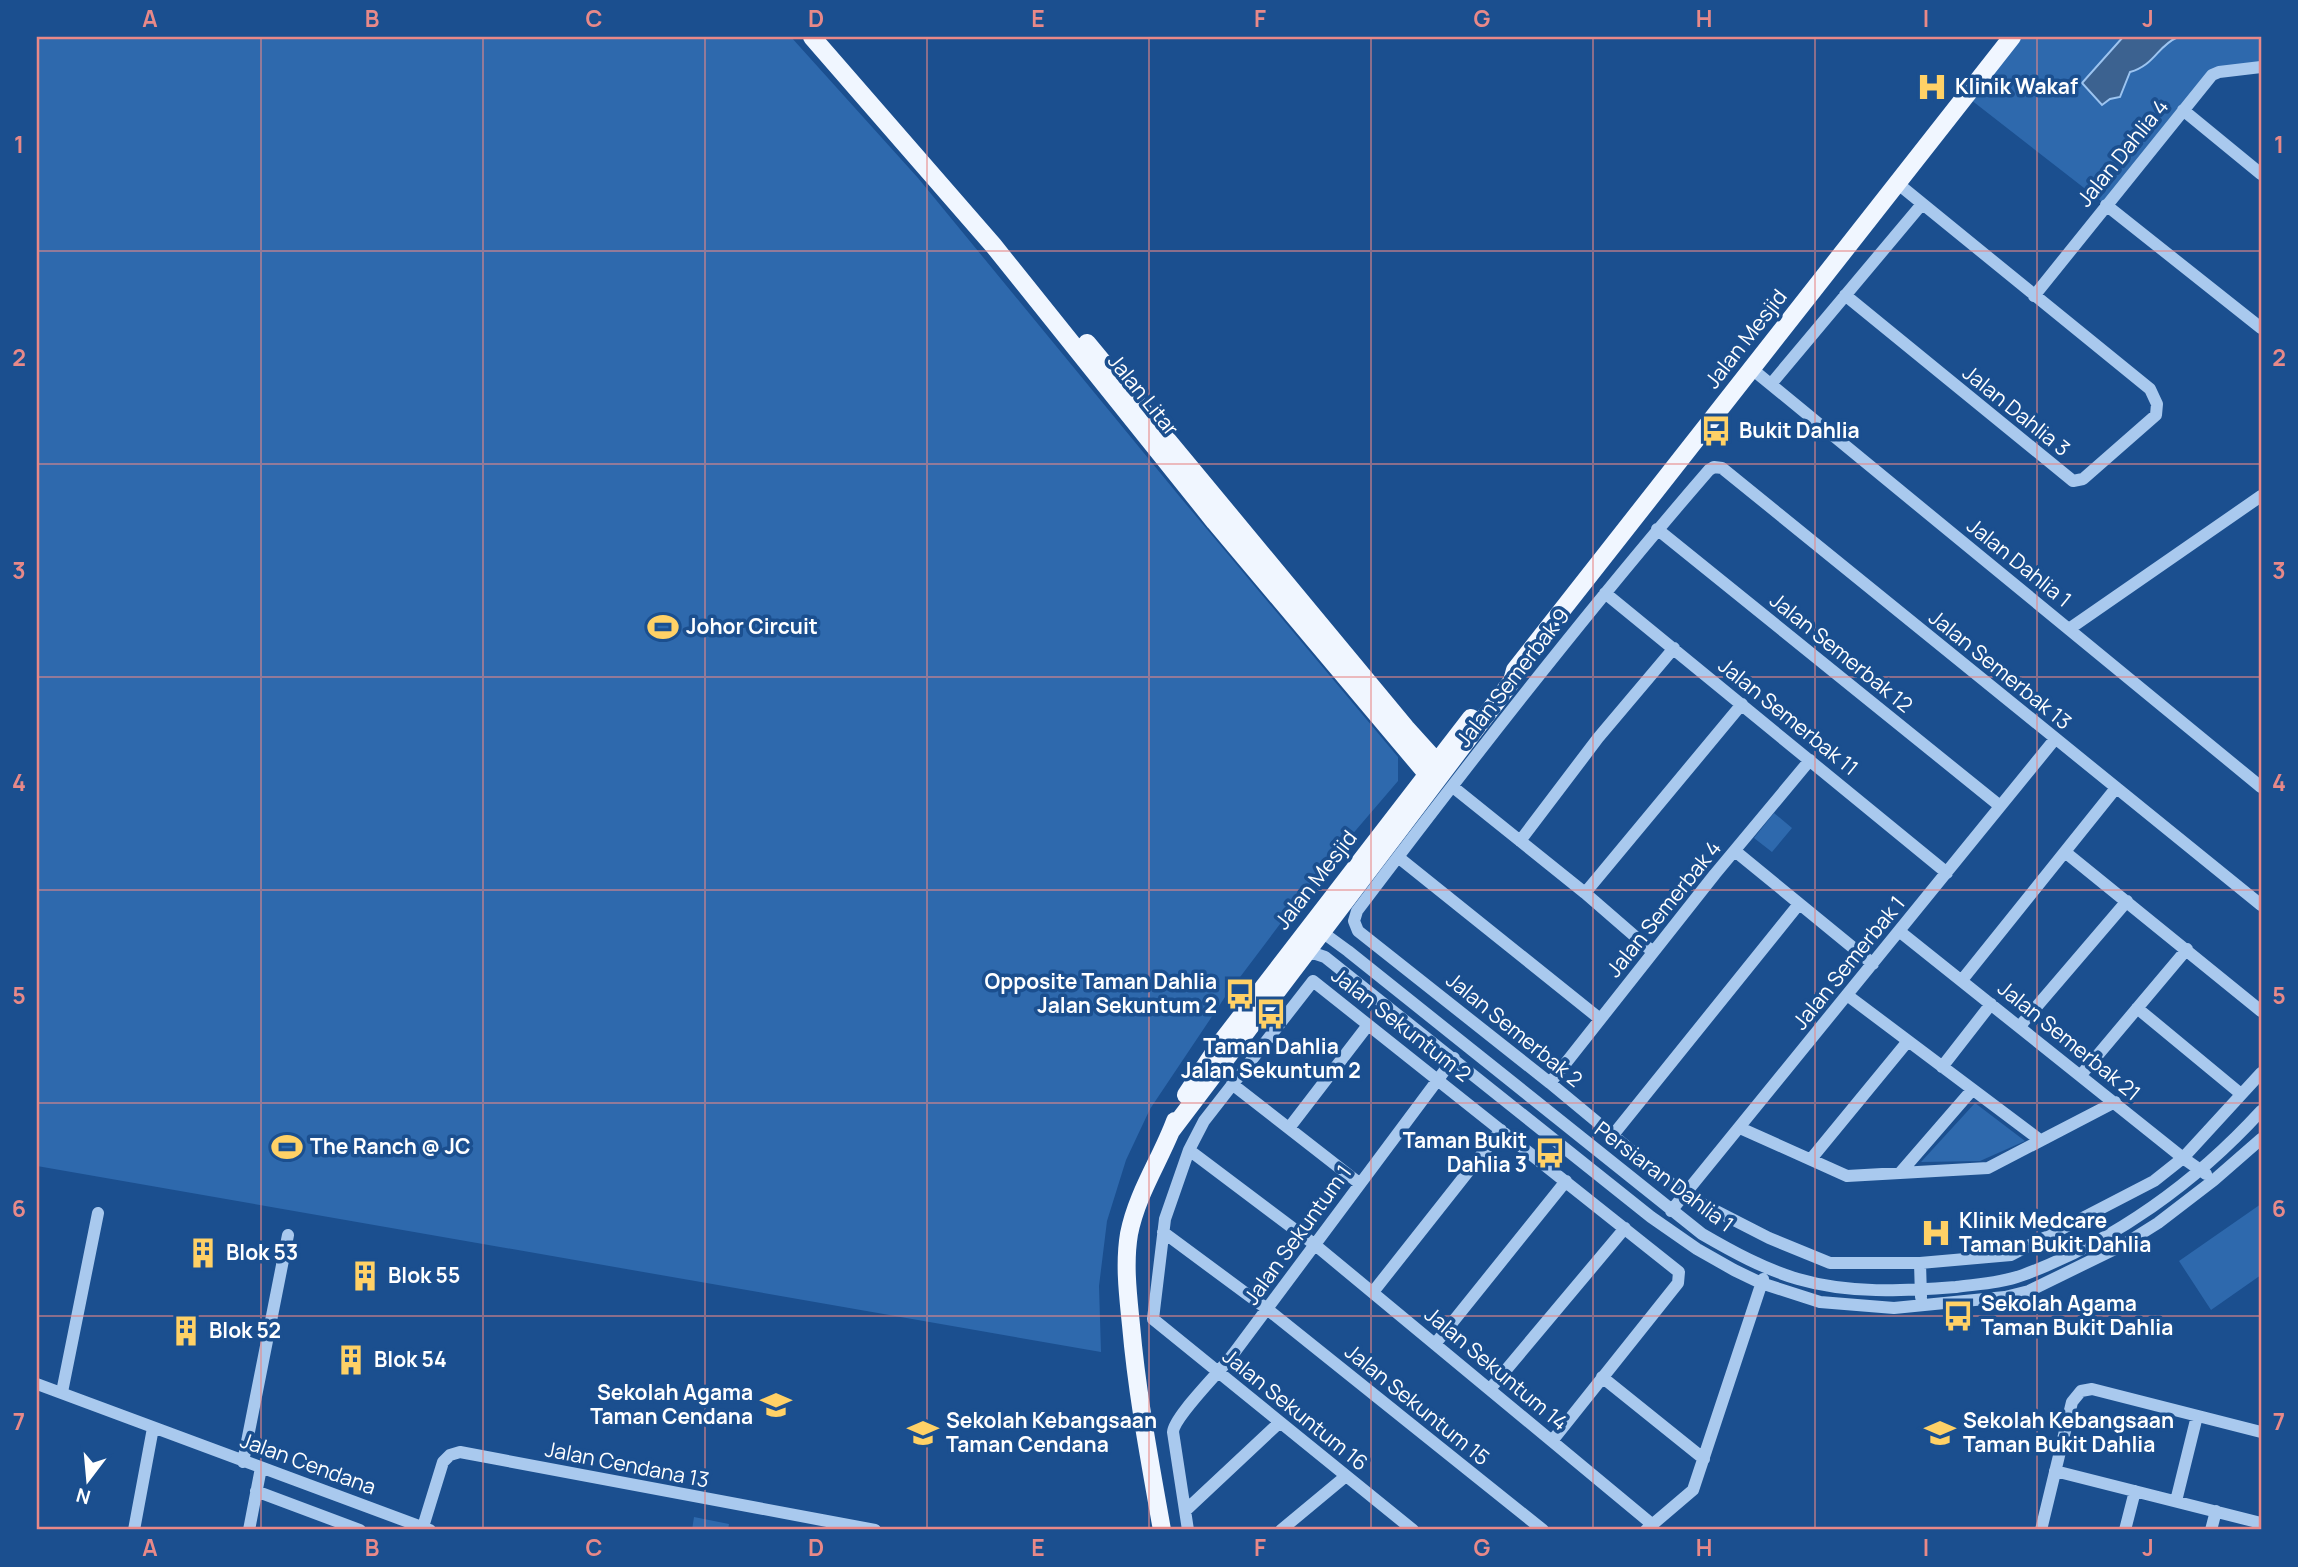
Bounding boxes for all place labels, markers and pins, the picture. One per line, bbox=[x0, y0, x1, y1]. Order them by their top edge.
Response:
hospital icon: Klinik Wakaf bbox=[1915, 70, 1949, 104]
place label: Klinik Wakaf bbox=[1955, 72, 2078, 100]
bus stop icon: Bukit Dahlia bbox=[1699, 414, 1733, 448]
place label: Bukit Dahlia bbox=[1739, 416, 1860, 444]
sports icon: Johor Circuit bbox=[646, 610, 680, 644]
place label: Johor Circuit bbox=[686, 612, 818, 640]
place label: Opposite Taman Dahlia Jalan Sekuntum 2 bbox=[985, 967, 1217, 1019]
bus stop icon: Opposite Taman Dahlia Jalan Sekuntum 2 bbox=[1223, 977, 1257, 1011]
bus stop icon: Taman Dahlia Jalan Sekuntum 2 bbox=[1254, 997, 1288, 1031]
place label: Taman Dahlia Jalan Sekuntum 2 bbox=[1181, 1032, 1361, 1084]
place label: Taman Bukit Dahlia 3 bbox=[1403, 1126, 1527, 1178]
sports icon: The Ranch @ JC bbox=[270, 1130, 304, 1164]
place label: The Ranch @ JC bbox=[310, 1132, 470, 1160]
bus stop icon: Taman Bukit Dahlia 3 bbox=[1533, 1136, 1567, 1170]
place label: Klinik Medcare Taman Bukit Dahlia bbox=[1959, 1206, 2151, 1258]
hospital icon: Klinik Medcare Taman Bukit Dahlia bbox=[1919, 1216, 1953, 1250]
building icon: Blok 53 bbox=[186, 1236, 220, 1270]
place label: Blok 53 bbox=[226, 1238, 298, 1266]
building icon: Blok 55 bbox=[348, 1259, 382, 1293]
place label: Blok 55 bbox=[388, 1261, 460, 1289]
place label: Sekolah Agama Taman Bukit Dahlia bbox=[1981, 1289, 2173, 1341]
bus stop icon: Sekolah Agama Taman Bukit Dahlia bbox=[1941, 1299, 1975, 1333]
building icon: Blok 52 bbox=[169, 1314, 203, 1348]
place label: Blok 52 bbox=[209, 1316, 281, 1344]
building icon: Blok 54 bbox=[334, 1343, 368, 1377]
place label: Blok 54 bbox=[374, 1345, 447, 1373]
place label: Sekolah Agama Taman Cendana bbox=[590, 1378, 753, 1430]
school or university icon: Sekolah Agama Taman Cendana bbox=[759, 1388, 793, 1422]
place label: Sekolah Kebangsaan Taman Cendana bbox=[946, 1406, 1157, 1458]
place label: Sekolah Kebangsaan Taman Bukit Dahlia bbox=[1963, 1406, 2174, 1458]
school or university icon: Sekolah Kebangsaan Taman Cendana bbox=[906, 1416, 940, 1450]
school or university icon: Sekolah Kebangsaan Taman Bukit Dahlia bbox=[1923, 1416, 1957, 1450]

